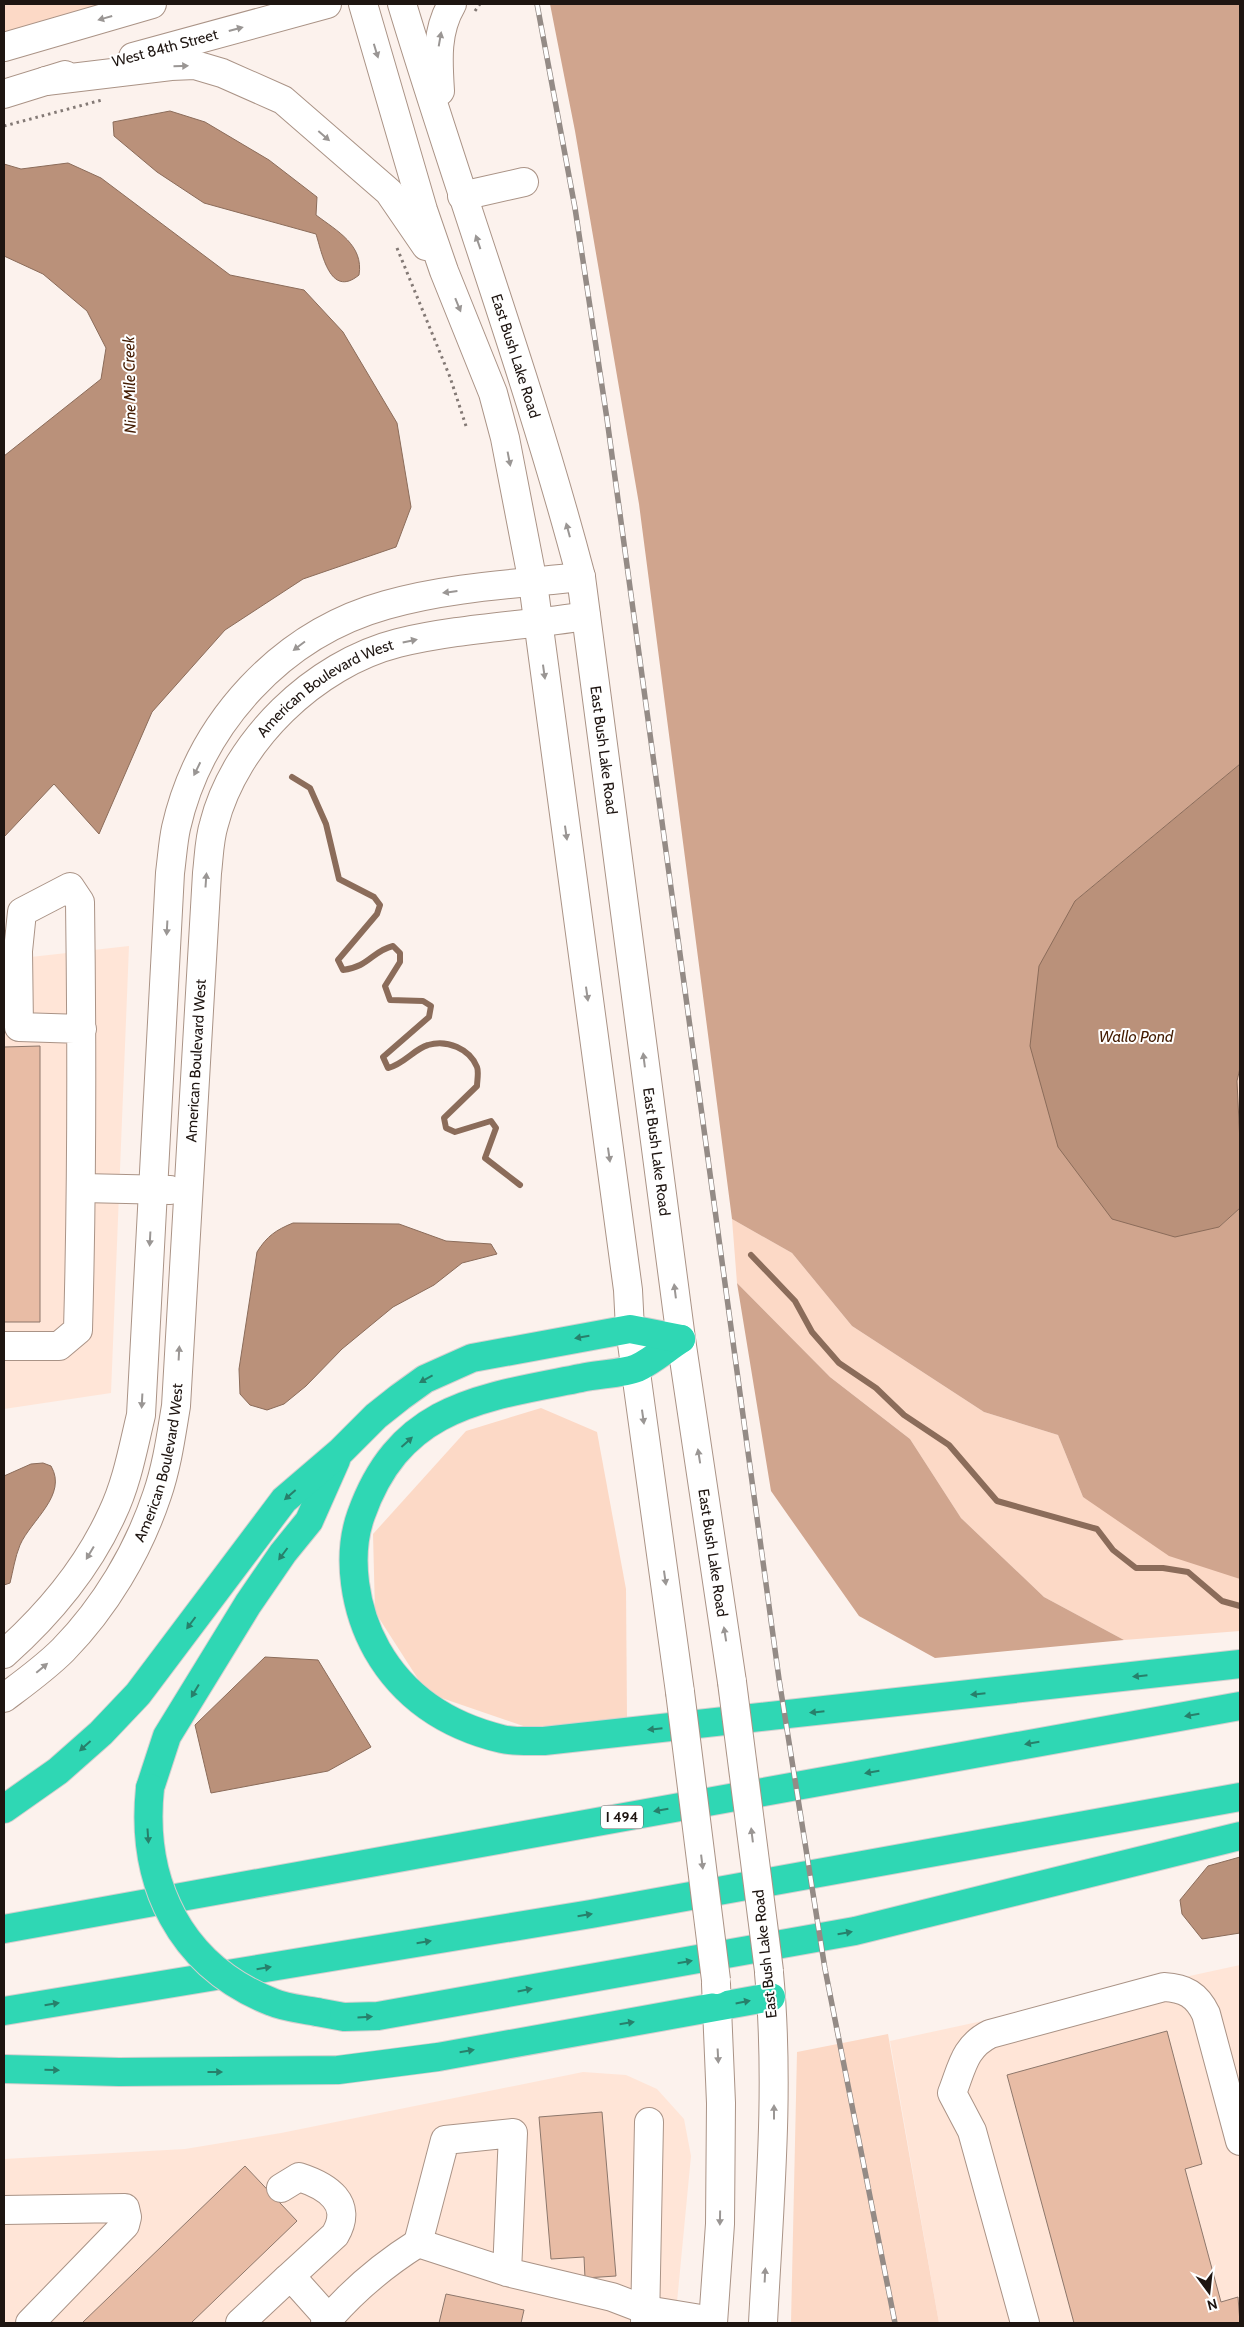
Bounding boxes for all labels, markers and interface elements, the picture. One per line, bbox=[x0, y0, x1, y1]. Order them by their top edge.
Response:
one-way arrow bbox=[97, 14, 112, 22]
one-way arrow bbox=[229, 24, 244, 32]
street label: West 84th Street bbox=[110, 25, 220, 71]
one-way arrow bbox=[436, 31, 444, 47]
one-way arrow bbox=[372, 43, 380, 58]
one-way arrow bbox=[174, 61, 190, 69]
one-way arrow bbox=[317, 130, 330, 141]
one-way arrow bbox=[474, 234, 481, 249]
street label: East Bush Lake Road bbox=[487, 292, 544, 420]
one-way arrow bbox=[454, 298, 462, 313]
water label: Nine Mile Creek bbox=[119, 335, 140, 434]
one-way arrow bbox=[505, 451, 513, 467]
one-way arrow bbox=[564, 523, 572, 538]
one-way arrow bbox=[442, 588, 458, 596]
street label: American Boulevard West bbox=[253, 636, 395, 741]
one-way arrow bbox=[402, 637, 417, 645]
one-way arrow bbox=[292, 641, 306, 651]
one-way arrow bbox=[540, 664, 548, 680]
street label: East Bush Lake Road bbox=[586, 685, 621, 815]
one-way arrow bbox=[192, 762, 201, 777]
one-way arrow bbox=[562, 825, 570, 841]
one-way arrow bbox=[203, 871, 211, 887]
one-way arrow bbox=[163, 920, 171, 936]
street label: American Boulevard West bbox=[182, 979, 210, 1143]
one-way arrow bbox=[584, 986, 592, 1002]
water label: Wallo Pond bbox=[1099, 1027, 1174, 1046]
one-way arrow bbox=[640, 1052, 648, 1068]
street label: East Bush Lake Road bbox=[639, 1086, 674, 1217]
one-way arrow bbox=[605, 1147, 613, 1163]
one-way arrow bbox=[145, 1231, 153, 1247]
one-way arrow bbox=[670, 1283, 678, 1299]
one-way arrow bbox=[574, 1333, 590, 1341]
one-way arrow bbox=[176, 1344, 184, 1360]
one-way arrow bbox=[420, 1375, 433, 1384]
street label: American Boulevard West bbox=[130, 1383, 186, 1545]
one-way arrow bbox=[137, 1393, 145, 1409]
one-way arrow bbox=[639, 1409, 647, 1425]
one-way arrow bbox=[400, 1436, 413, 1447]
one-way arrow bbox=[694, 1448, 702, 1464]
street label: East Bush Lake Road bbox=[694, 1487, 731, 1618]
one-way arrow bbox=[285, 1489, 297, 1501]
one-way arrow bbox=[86, 1547, 95, 1560]
one-way arrow bbox=[277, 1547, 288, 1560]
one-way arrow bbox=[661, 1570, 669, 1586]
one-way arrow bbox=[186, 1616, 196, 1630]
one-way arrow bbox=[721, 1626, 729, 1642]
one-way arrow bbox=[36, 1663, 48, 1674]
one-way arrow bbox=[1131, 1672, 1147, 1680]
one-way arrow bbox=[190, 1684, 199, 1697]
one-way arrow bbox=[970, 1690, 986, 1698]
one-way arrow bbox=[808, 1708, 824, 1716]
one-way arrow bbox=[1184, 1711, 1200, 1719]
one-way arrow bbox=[647, 1725, 663, 1733]
one-way arrow bbox=[1024, 1740, 1040, 1748]
one-way arrow bbox=[79, 1741, 92, 1752]
one-way arrow bbox=[864, 1769, 880, 1777]
road number: I 494 bbox=[601, 1805, 643, 1828]
one-way arrow bbox=[652, 1807, 668, 1815]
one-way arrow bbox=[747, 1827, 755, 1843]
one-way arrow bbox=[145, 1828, 153, 1844]
one-way arrow bbox=[698, 1854, 706, 1870]
street label: East Bush Lake Road bbox=[749, 1889, 781, 2019]
one-way arrow bbox=[577, 1911, 593, 1919]
one-way arrow bbox=[838, 1928, 854, 1936]
one-way arrow bbox=[417, 1937, 433, 1945]
one-way arrow bbox=[678, 1958, 693, 1966]
one-way arrow bbox=[256, 1964, 272, 1972]
one-way arrow bbox=[518, 1985, 534, 1993]
one-way arrow bbox=[736, 1998, 752, 2006]
one-way arrow bbox=[44, 1999, 60, 2007]
one-way arrow bbox=[357, 2012, 373, 2020]
one-way arrow bbox=[619, 2019, 635, 2027]
one-way arrow bbox=[459, 2047, 475, 2055]
one-way arrow bbox=[715, 2048, 723, 2064]
one-way arrow bbox=[45, 2066, 61, 2074]
one-way arrow bbox=[207, 2068, 223, 2076]
one-way arrow bbox=[770, 2104, 778, 2120]
one-way arrow bbox=[716, 2211, 724, 2227]
one-way arrow bbox=[762, 2266, 770, 2282]
north arrow bbox=[1184, 2267, 1234, 2317]
text: N bbox=[1205, 2295, 1219, 2315]

